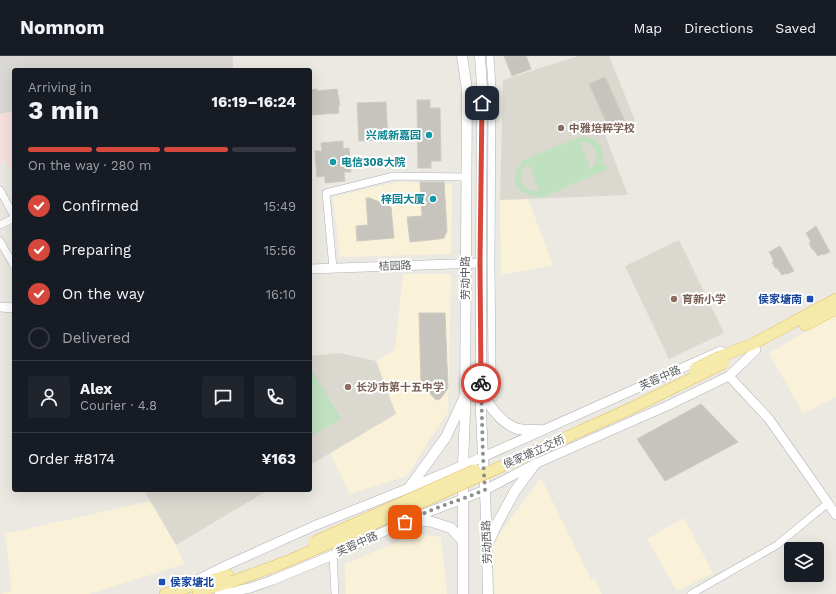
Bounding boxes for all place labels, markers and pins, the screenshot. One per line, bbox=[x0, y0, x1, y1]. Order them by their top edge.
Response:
pin bbox=[465, 86, 499, 120]
place label: 中雅培粹学校 bbox=[569, 122, 635, 135]
marker: 中雅培粹学校 bbox=[556, 123, 566, 133]
place label: 兴威新嘉园 bbox=[366, 129, 421, 142]
marker: 兴威新嘉园 bbox=[424, 130, 434, 140]
place label: 电信308大院 bbox=[341, 156, 406, 169]
marker: 电信308大院 bbox=[328, 157, 338, 167]
place label: 梓园大厦 bbox=[381, 193, 425, 206]
marker: 梓园大厦 bbox=[428, 194, 438, 204]
place label: 育新小学 bbox=[682, 293, 726, 306]
place label: 侯家塘南 bbox=[758, 293, 802, 306]
marker: 育新小学 bbox=[669, 294, 679, 304]
marker: 侯家塘南 bbox=[805, 294, 815, 304]
place label: 长沙市第十五中学 bbox=[356, 381, 444, 394]
marker: 长沙市第十五中学 bbox=[343, 382, 353, 392]
pin bbox=[388, 505, 422, 539]
place label: 侯家塘北 bbox=[170, 576, 214, 589]
marker: 侯家塘北 bbox=[157, 577, 167, 587]

